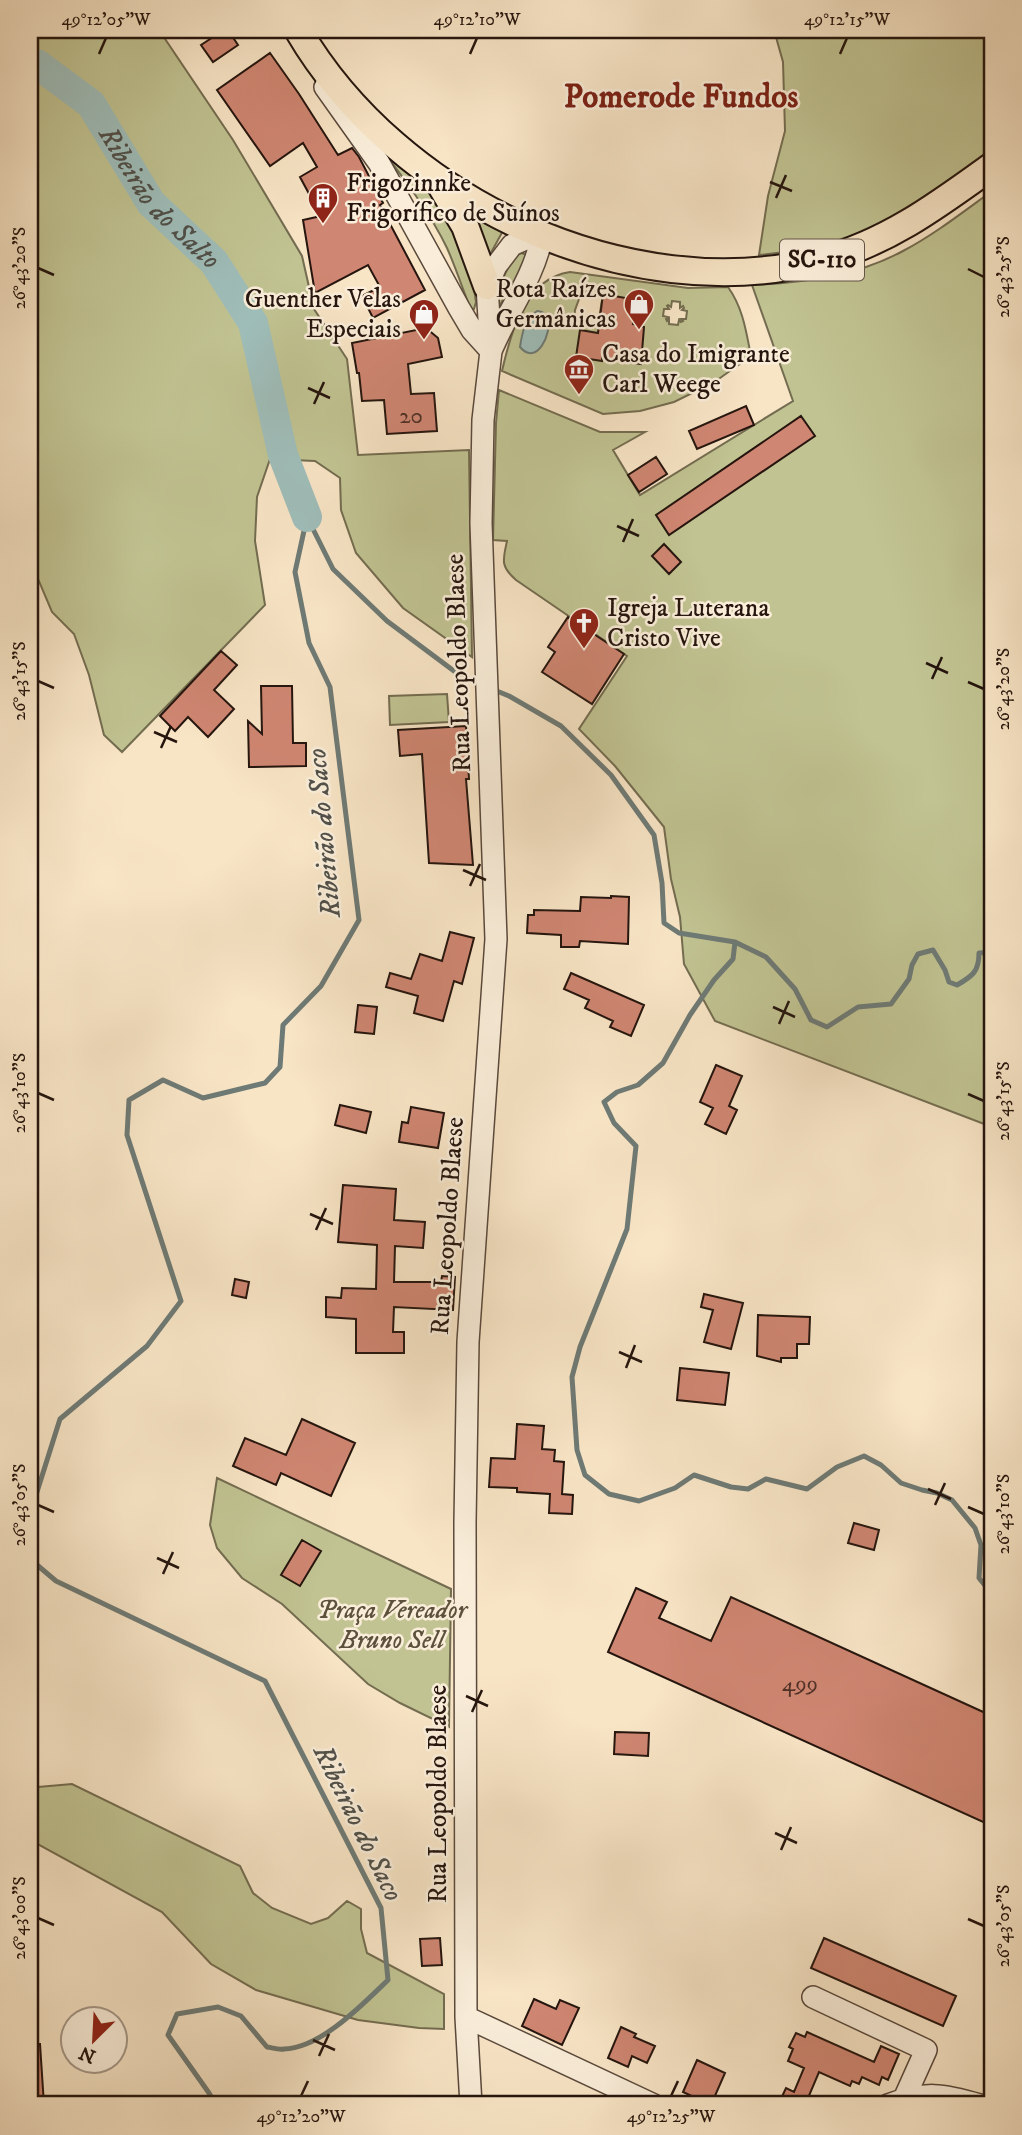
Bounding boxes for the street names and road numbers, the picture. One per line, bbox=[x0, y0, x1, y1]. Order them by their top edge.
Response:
road number: SC-110 bbox=[780, 240, 864, 281]
street label: Rua Leopoldo Blaese bbox=[439, 553, 479, 773]
street label: Rua Leopoldo Blaese bbox=[424, 1116, 472, 1336]
street label: Rua Leopoldo Blaese bbox=[422, 1685, 455, 1903]

